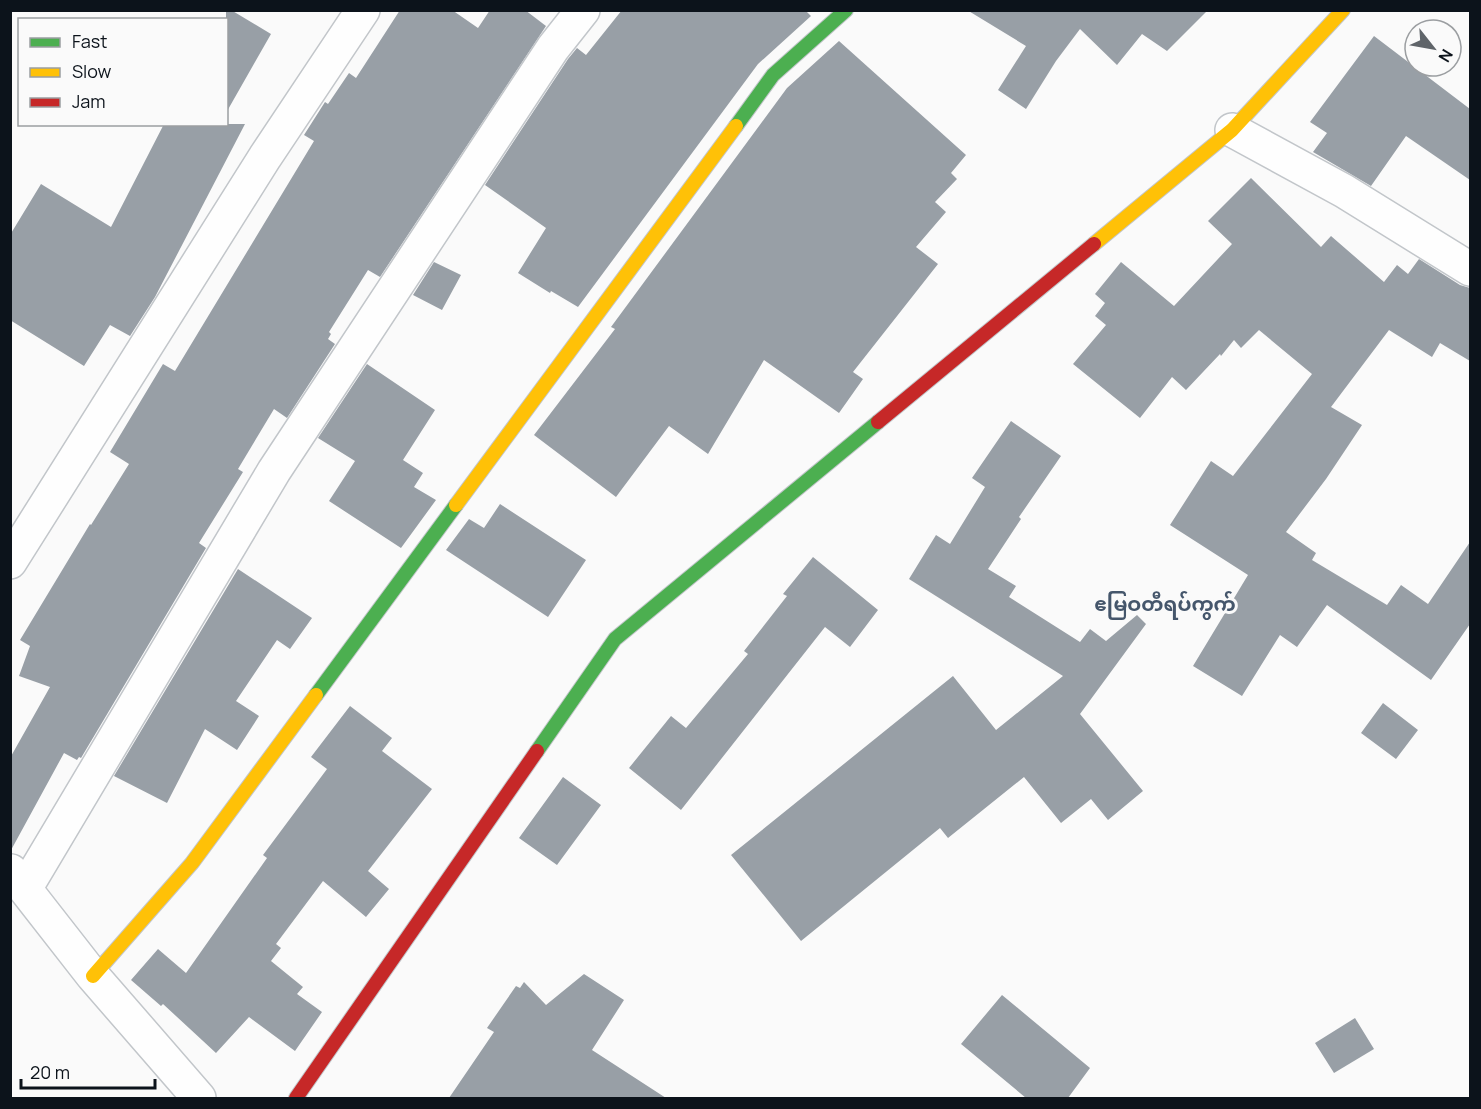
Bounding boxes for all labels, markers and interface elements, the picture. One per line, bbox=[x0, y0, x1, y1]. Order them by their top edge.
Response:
legend bbox=[18, 18, 228, 126]
north arrow bbox=[1403, 18, 1463, 78]
text: Fast bbox=[72, 29, 107, 53]
text: N bbox=[1433, 45, 1458, 66]
text: Slow bbox=[72, 59, 112, 83]
text: Jam bbox=[72, 89, 106, 113]
district label: ဧမြဝတီရပ်ကွက် bbox=[1094, 590, 1236, 620]
scale bar bbox=[21, 1052, 154, 1090]
text: 20 m bbox=[30, 1060, 70, 1084]

